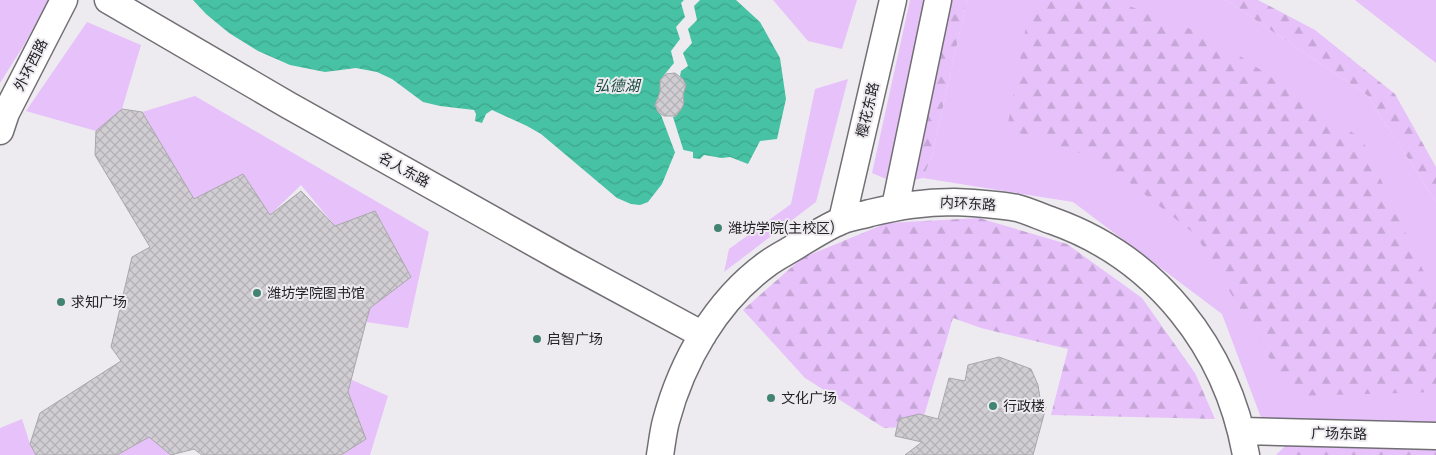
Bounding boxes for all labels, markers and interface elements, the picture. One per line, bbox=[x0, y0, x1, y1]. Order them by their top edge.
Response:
street label: 外环西路 bbox=[11, 36, 51, 94]
water label: 弘德湖 bbox=[594, 77, 641, 95]
street label: 樱花东路 bbox=[853, 81, 883, 139]
street label: 名人东路 bbox=[375, 149, 433, 191]
street label: 内环东路 bbox=[940, 194, 996, 214]
place label: 潍坊学院(主校区) bbox=[728, 220, 835, 237]
marker: 潍坊学院(主校区) bbox=[712, 222, 724, 234]
place label: 潍坊学院图书馆 bbox=[267, 285, 365, 302]
marker: 潍坊学院图书馆 bbox=[251, 287, 263, 299]
place label: 求知广场 bbox=[71, 294, 127, 311]
marker: 求知广场 bbox=[55, 296, 67, 308]
place label: 启智广场 bbox=[547, 331, 603, 348]
marker: 启智广场 bbox=[531, 333, 543, 345]
place label: 文化广场 bbox=[781, 390, 837, 407]
marker: 文化广场 bbox=[765, 392, 777, 404]
place label: 行政楼 bbox=[1003, 398, 1045, 415]
marker: 行政楼 bbox=[987, 400, 999, 412]
street label: 广场东路 bbox=[1311, 425, 1367, 443]

